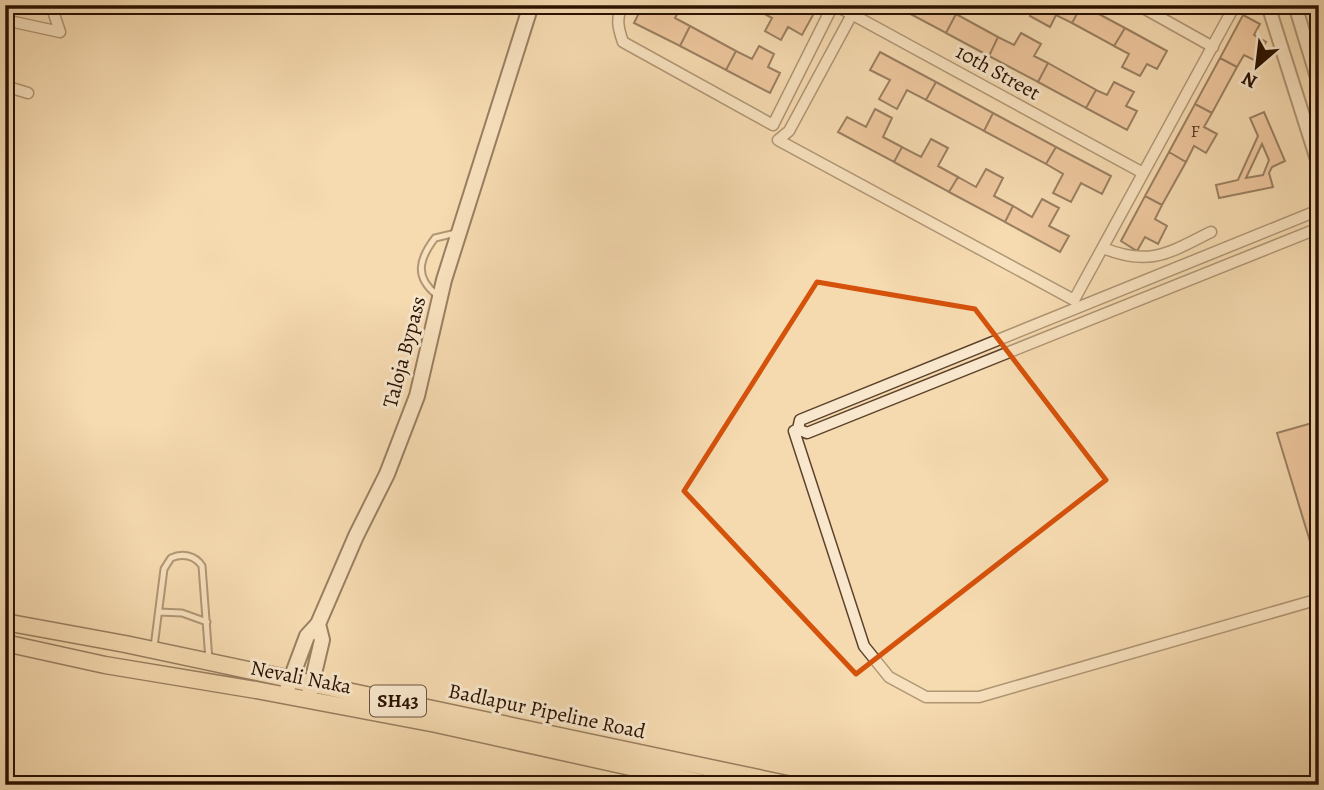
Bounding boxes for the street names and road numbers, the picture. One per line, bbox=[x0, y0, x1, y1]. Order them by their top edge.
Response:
street label: 10th Street bbox=[951, 37, 1045, 107]
street label: Taloja Bypass bbox=[376, 293, 432, 411]
street label: Nevali Naka bbox=[248, 653, 354, 701]
street label: Badlapur Pipeline Road bbox=[446, 676, 649, 746]
road number: SH43 bbox=[370, 686, 426, 716]

